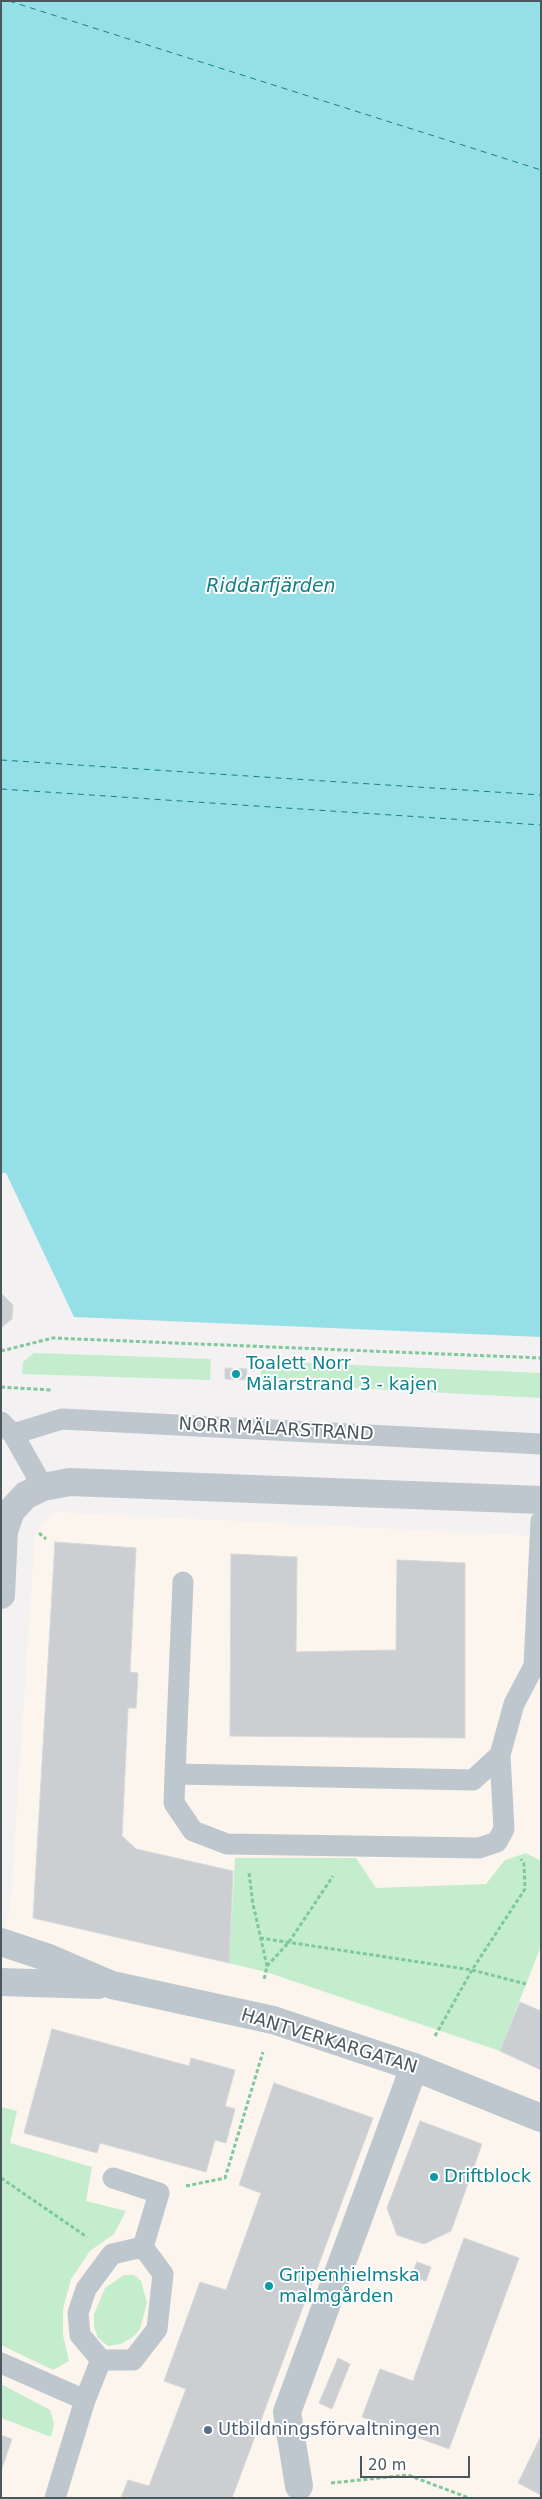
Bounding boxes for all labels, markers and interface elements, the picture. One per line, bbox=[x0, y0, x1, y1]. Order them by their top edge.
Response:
water label: Riddarfjärden bbox=[206, 576, 336, 598]
place label: Toalett Norr Mälarstrand 3 - kajen bbox=[246, 1353, 437, 1396]
marker: Toalett Norr Mälarstrand 3 - kajen bbox=[230, 1368, 242, 1380]
street label: NORR MÄLARSTRAND bbox=[178, 1414, 374, 1446]
street label: HANTVERKARGATAN bbox=[238, 2005, 420, 2079]
place label: Driftblock bbox=[444, 2166, 531, 2188]
marker: Driftblock bbox=[428, 2171, 440, 2183]
place label: Gripenhielmska malmgården bbox=[279, 2265, 420, 2308]
marker: Gripenhielmska malmgården bbox=[263, 2280, 275, 2292]
place label: Utbildningsförvaltningen bbox=[218, 2419, 440, 2441]
marker: Utbildningsförvaltningen bbox=[202, 2424, 214, 2436]
scale bar bbox=[362, 2446, 472, 2478]
text: 20 m bbox=[368, 2456, 406, 2474]

